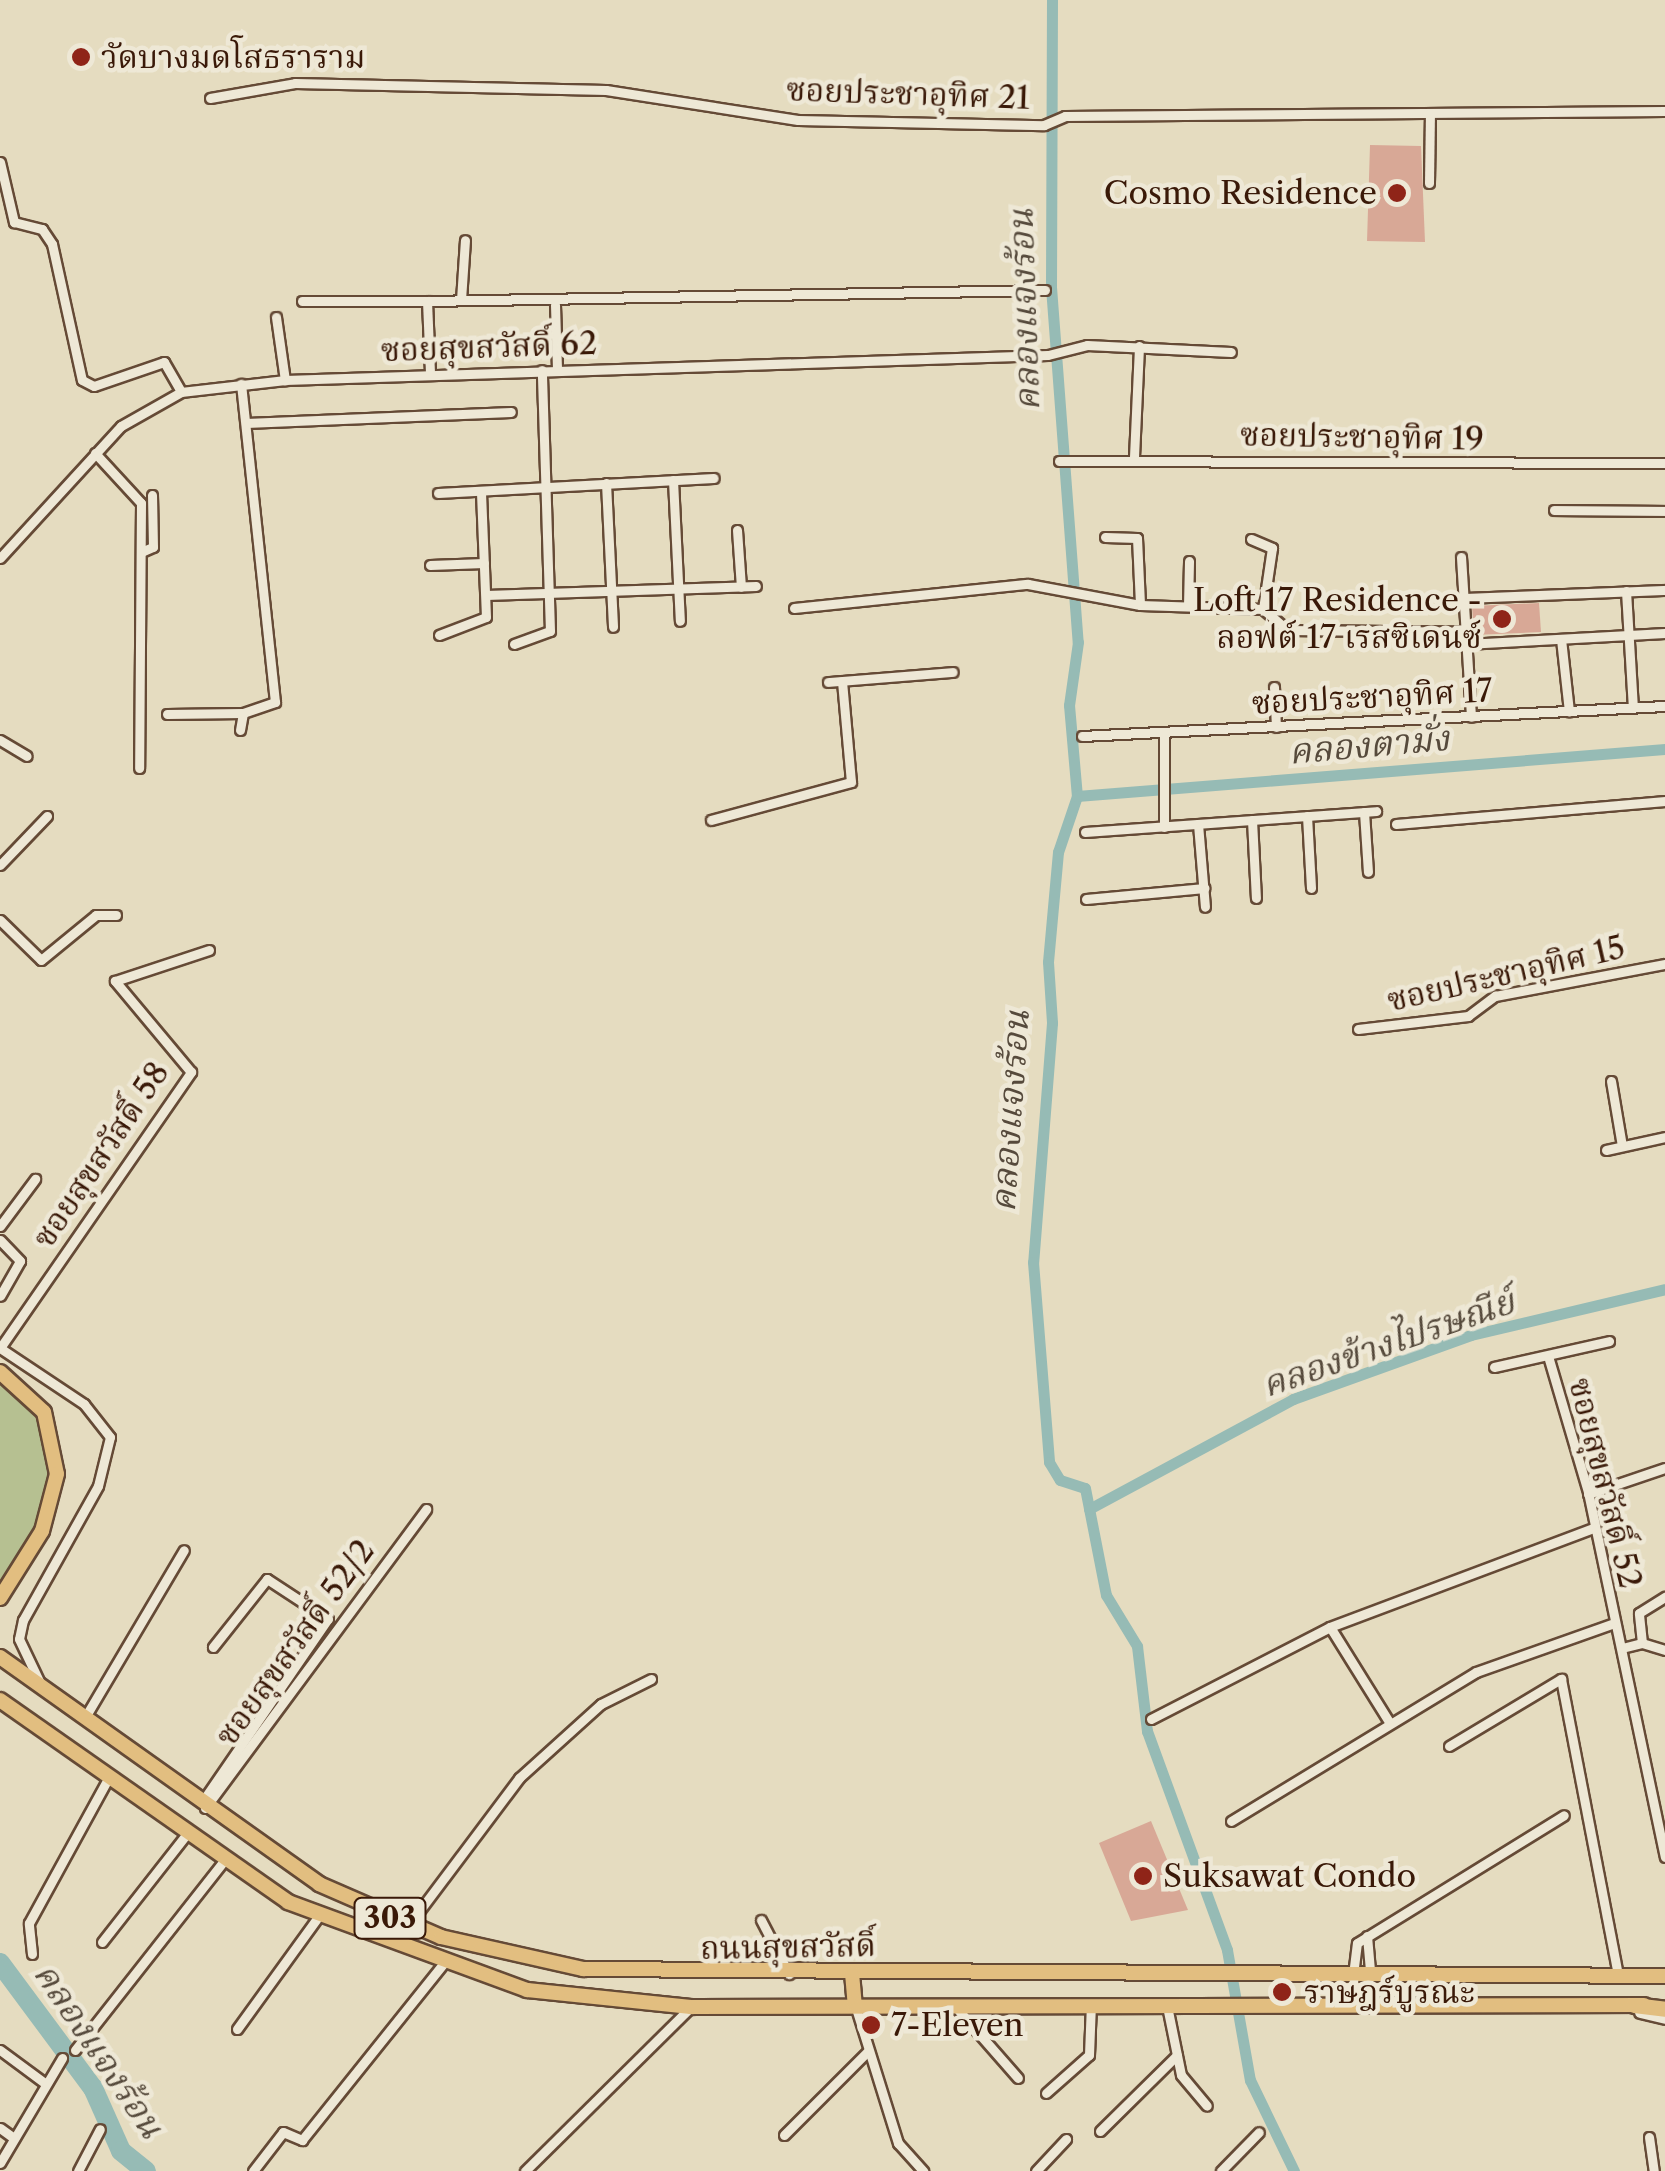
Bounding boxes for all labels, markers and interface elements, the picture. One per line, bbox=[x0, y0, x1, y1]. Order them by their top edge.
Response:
place label: วัดบางมดโสธราราม bbox=[101, 38, 365, 76]
marker: วัดบางมดโสธราราม bbox=[70, 46, 92, 68]
street label: ซอยประชาอุทิศ 21 bbox=[786, 71, 1030, 117]
place label: Cosmo Residence bbox=[1104, 174, 1377, 212]
marker: Cosmo Residence bbox=[1386, 182, 1408, 204]
water label: คลองแจงร้อน bbox=[999, 208, 1049, 412]
street label: ซอยสุขสวัสดิ์ 62 bbox=[380, 324, 598, 370]
street label: ซอยประชาอุทิศ 19 bbox=[1240, 416, 1484, 458]
place label: Loft 17 Residence - ลอฟต์ 17 เรสซิเดนซ์ bbox=[1193, 582, 1482, 657]
marker: Loft 17 Residence - ลอฟต์ 17 เรสซิเดนซ์ bbox=[1491, 608, 1513, 630]
street label: ซอยประชาอุทิศ 17 bbox=[1251, 672, 1493, 722]
water label: คลองตามั่ง bbox=[1287, 717, 1451, 773]
street label: ซอยประชาอุทิศ 15 bbox=[1383, 928, 1629, 1020]
water label: คลองแจงร้อน bbox=[982, 1009, 1038, 1213]
street label: ซอยสุขสวัสดิ์ 58 bbox=[25, 1055, 177, 1255]
water label: คลองข้างไปรษณีย์ bbox=[1256, 1280, 1520, 1406]
street label: ซอยสุขสวัสดิ์ 52 bbox=[1560, 1374, 1650, 1592]
street label: ซอยสุขสวัสดิ์ 52/2 bbox=[207, 1532, 383, 1754]
place label: Suksawat Condo bbox=[1163, 1857, 1416, 1895]
marker: Suksawat Condo bbox=[1132, 1865, 1154, 1887]
road number: 303 bbox=[352, 1893, 428, 1943]
street label: ถนนสุขสวัสดิ์ bbox=[700, 1926, 876, 1968]
water label: คลองแจงร้อน bbox=[25, 1954, 173, 2146]
place label: ราษฎร์บูรณะ bbox=[1304, 1973, 1475, 2011]
marker: ราษฎร์บูรณะ bbox=[1269, 1979, 1295, 2005]
place label: 7-Eleven bbox=[891, 2006, 1024, 2044]
marker: 7-Eleven bbox=[860, 2014, 882, 2036]

